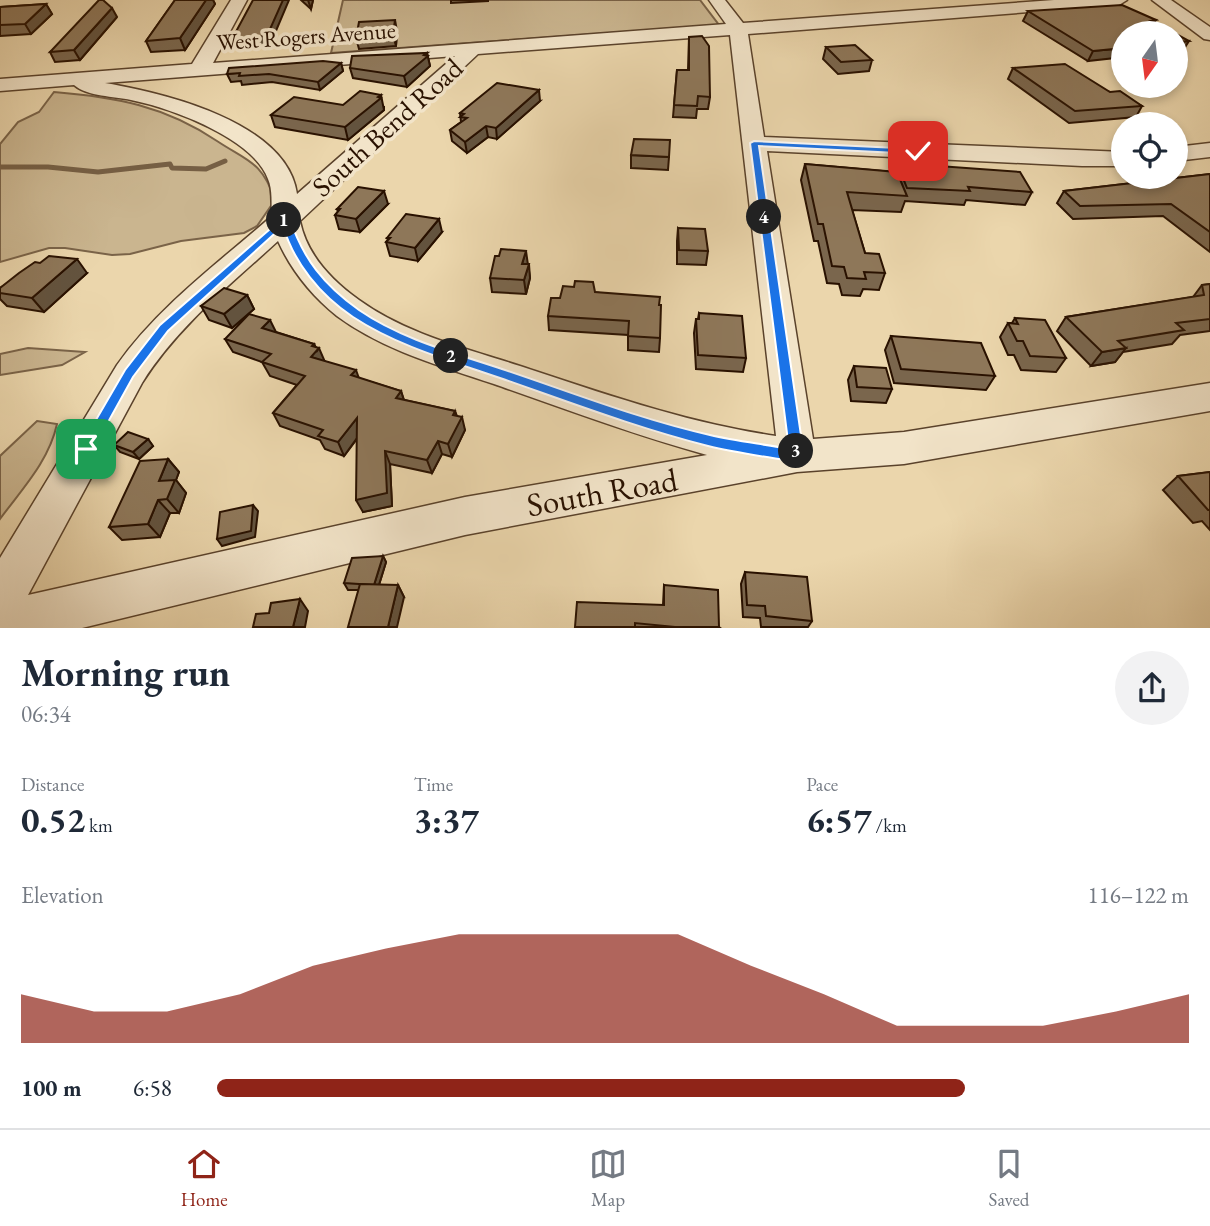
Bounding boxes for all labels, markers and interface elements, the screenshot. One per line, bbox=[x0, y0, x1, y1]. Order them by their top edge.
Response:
street label: West Rogers Avenue bbox=[215, 15, 397, 57]
north arrow bbox=[1111, 21, 1188, 98]
map controls bbox=[1111, 21, 1188, 189]
street label: South Bend Road bbox=[304, 49, 471, 204]
button: locate bbox=[1111, 112, 1188, 189]
pin bbox=[888, 121, 948, 181]
icon: check bbox=[899, 132, 937, 170]
pin: 4 bbox=[746, 200, 782, 234]
pin: 1 bbox=[266, 202, 302, 238]
text: 4 bbox=[758, 204, 769, 229]
text: 1 bbox=[278, 207, 289, 232]
pin: 2 bbox=[434, 338, 468, 374]
text: 2 bbox=[445, 343, 456, 368]
pin bbox=[56, 419, 116, 479]
icon: arrive bbox=[67, 430, 105, 468]
pin: 3 bbox=[778, 434, 814, 468]
text: 3 bbox=[790, 438, 801, 463]
street label: South Road bbox=[523, 458, 681, 526]
text: Morning run bbox=[21, 648, 230, 697]
button: share bbox=[1115, 651, 1189, 725]
text: 06:34 bbox=[21, 699, 71, 729]
text: Distance bbox=[21, 772, 84, 797]
text: Time bbox=[414, 772, 453, 797]
text: Pace bbox=[806, 772, 838, 797]
text: 0.52 bbox=[21, 797, 85, 842]
text: 3:37 bbox=[414, 797, 479, 842]
text: 6:57 bbox=[806, 797, 872, 842]
text: km bbox=[85, 813, 113, 838]
text: /km bbox=[872, 813, 907, 838]
text: Elevation bbox=[21, 880, 104, 910]
text: 116–122 m bbox=[1088, 880, 1189, 910]
text: 100 m bbox=[21, 1073, 82, 1103]
text: 6:58 bbox=[133, 1073, 172, 1103]
tab: Home bbox=[181, 1145, 228, 1212]
tab: Map bbox=[589, 1145, 627, 1212]
tab: Saved bbox=[989, 1145, 1029, 1212]

